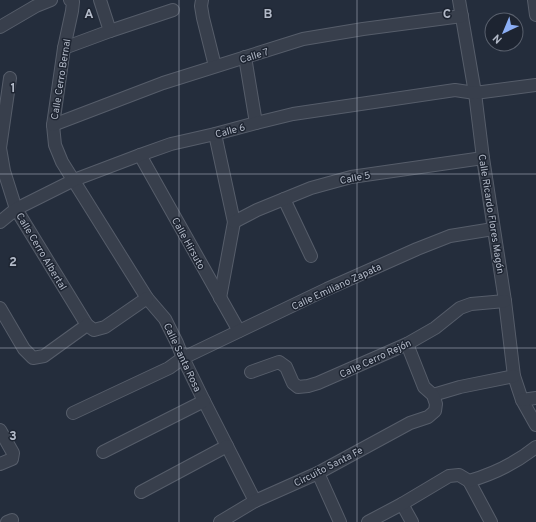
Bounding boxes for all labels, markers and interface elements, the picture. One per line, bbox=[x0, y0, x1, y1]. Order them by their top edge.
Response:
text: A bbox=[84, 7, 94, 23]
text: B bbox=[264, 7, 273, 23]
text: C bbox=[443, 7, 451, 23]
north arrow bbox=[484, 12, 524, 52]
text: N bbox=[490, 31, 505, 46]
street label: Calle Cerro Bernal bbox=[49, 38, 74, 121]
street label: Calle 7 bbox=[238, 46, 270, 67]
text: 1 bbox=[10, 81, 16, 97]
street label: Calle 6 bbox=[214, 121, 247, 142]
street label: Calle Ricardo Flores Magón bbox=[475, 153, 506, 275]
street label: Calle 5 bbox=[339, 169, 372, 188]
street label: Calle Cerro Albertal bbox=[12, 211, 69, 293]
street label: Calle Hirsuto bbox=[168, 215, 208, 272]
text: 2 bbox=[9, 255, 17, 271]
street label: Calle Emiliano Zapata bbox=[290, 261, 384, 314]
street label: Calle Santa Rosa bbox=[160, 321, 203, 394]
street label: Calle Cerro Rejón bbox=[338, 337, 414, 382]
text: 3 bbox=[9, 429, 17, 445]
street label: Circuito Santa Fe bbox=[292, 444, 365, 490]

